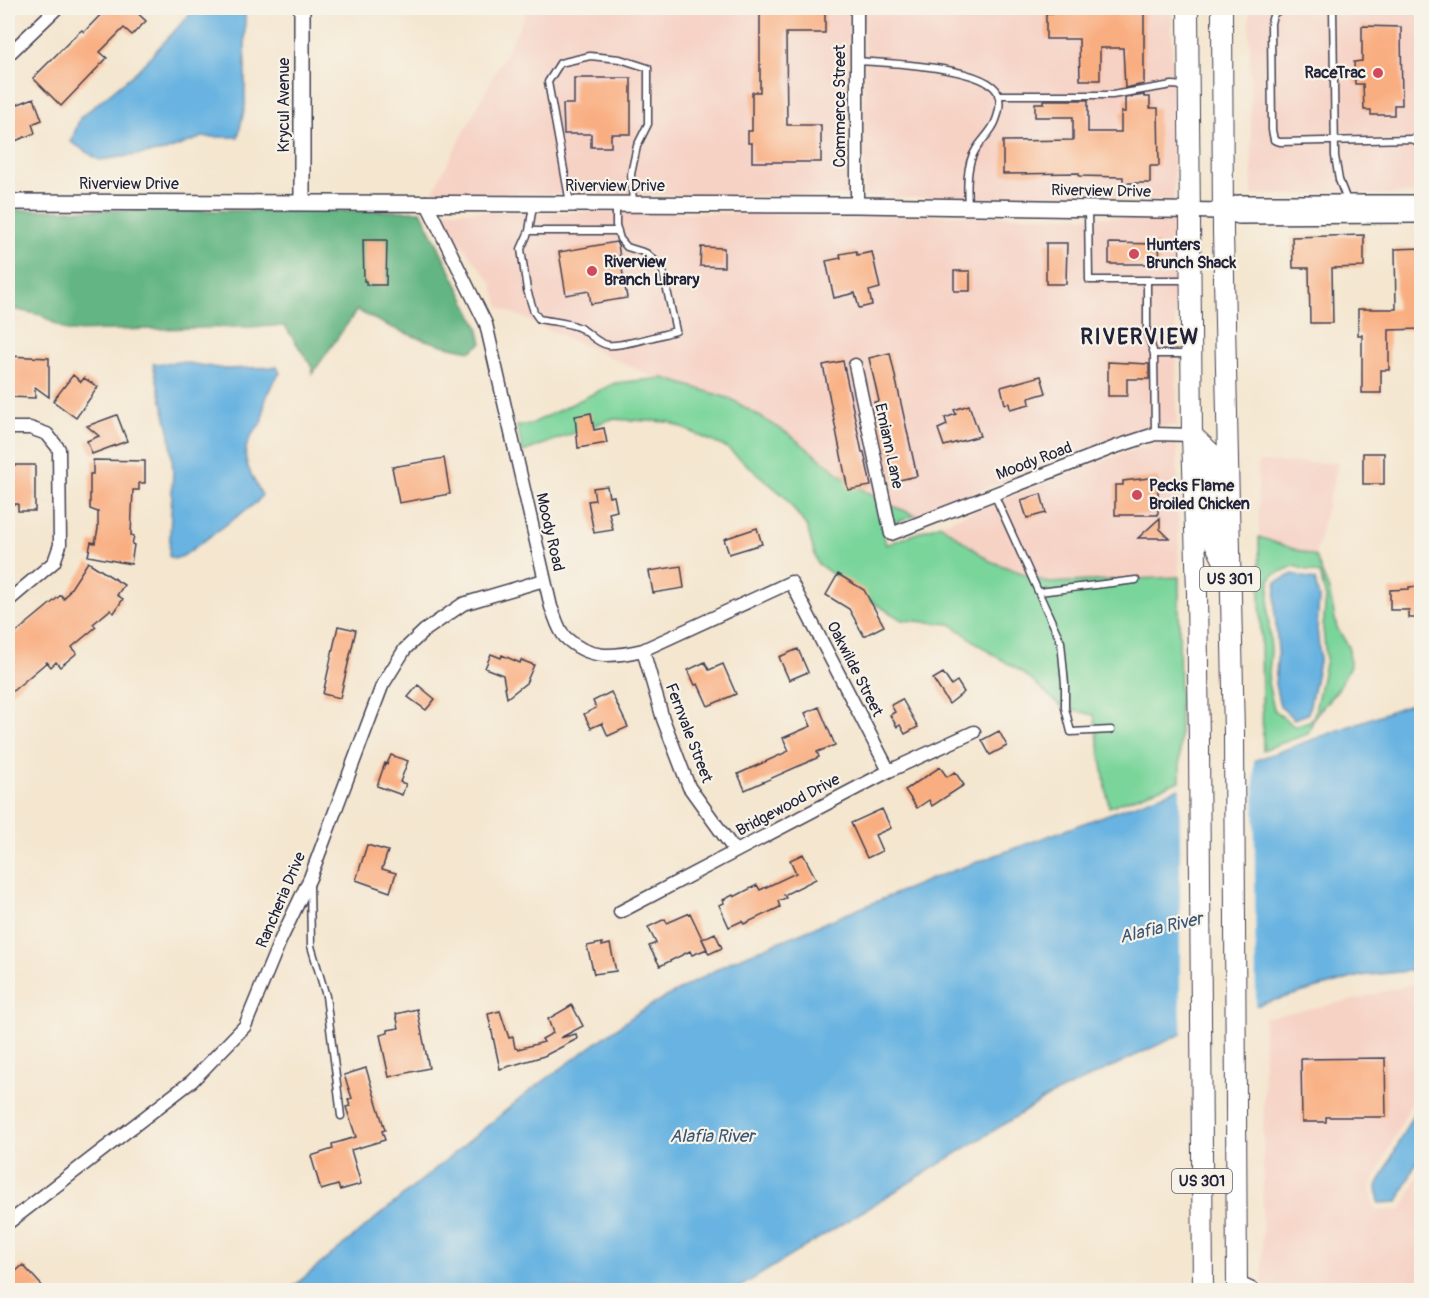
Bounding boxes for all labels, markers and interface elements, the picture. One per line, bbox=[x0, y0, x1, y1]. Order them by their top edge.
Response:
street label: Commerce Street bbox=[830, 44, 850, 167]
street label: Krycul Avenue bbox=[274, 57, 294, 152]
place label: RaceTrac bbox=[1305, 63, 1366, 83]
marker: RaceTrac bbox=[1371, 66, 1385, 80]
street label: Riverview Drive bbox=[79, 174, 179, 194]
street label: Riverview Drive bbox=[565, 176, 665, 196]
street label: Riverview Drive bbox=[1051, 180, 1151, 202]
place label: Hunters Brunch Shack bbox=[1146, 235, 1236, 273]
marker: Hunters Brunch Shack bbox=[1127, 247, 1141, 261]
place label: Riverview Branch Library bbox=[604, 252, 699, 290]
marker: Riverview Branch Library bbox=[585, 264, 599, 278]
district label: RIVERVIEW bbox=[1080, 323, 1200, 351]
street label: Emiann Lane bbox=[870, 401, 908, 491]
street label: Moody Road bbox=[993, 437, 1075, 485]
place label: Pecks Flame Broiled Chicken bbox=[1149, 476, 1250, 514]
marker: Pecks Flame Broiled Chicken bbox=[1130, 488, 1144, 502]
street label: Moody Road bbox=[531, 491, 569, 573]
road number: US 301 bbox=[1200, 567, 1260, 591]
street label: Oakwilde Street bbox=[822, 618, 888, 721]
street label: Fernvale Street bbox=[661, 680, 717, 786]
street label: Bridgewood Drive bbox=[733, 769, 843, 841]
street label: Rancheria Drive bbox=[252, 849, 310, 951]
water label: Alafia River bbox=[1117, 907, 1207, 949]
water label: Alafia River bbox=[670, 1125, 757, 1148]
road number: US 301 bbox=[1172, 1169, 1232, 1193]

